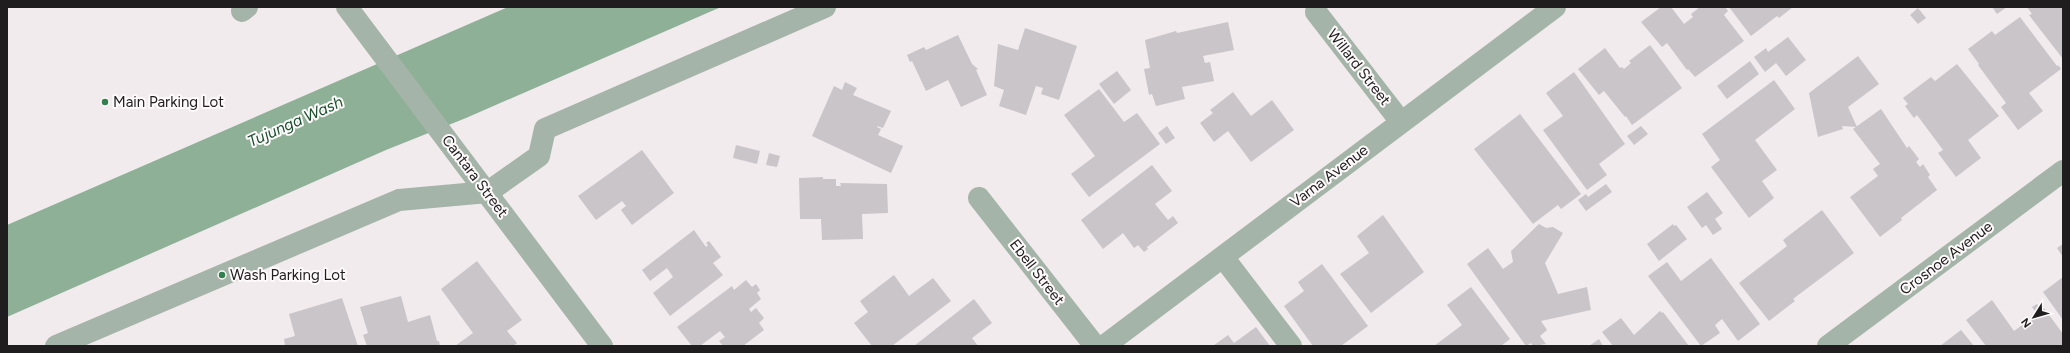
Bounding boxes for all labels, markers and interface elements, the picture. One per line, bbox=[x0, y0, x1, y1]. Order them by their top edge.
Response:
street label: Willard Street bbox=[1324, 25, 1395, 109]
water label: Tujunga Wash bbox=[245, 92, 346, 151]
place label: Main Parking Lot bbox=[113, 93, 224, 111]
marker: Main Parking Lot bbox=[100, 97, 110, 107]
street label: Cantara Street bbox=[438, 131, 512, 221]
street label: Varna Avenue bbox=[1286, 141, 1372, 211]
street label: Crosnoe Avenue bbox=[1896, 217, 1996, 299]
street label: Ebell Street bbox=[1006, 236, 1068, 309]
place label: Wash Parking Lot bbox=[230, 266, 346, 284]
marker: Wash Parking Lot bbox=[217, 270, 227, 280]
north arrow bbox=[2014, 297, 2054, 337]
text: N bbox=[2019, 315, 2034, 330]

